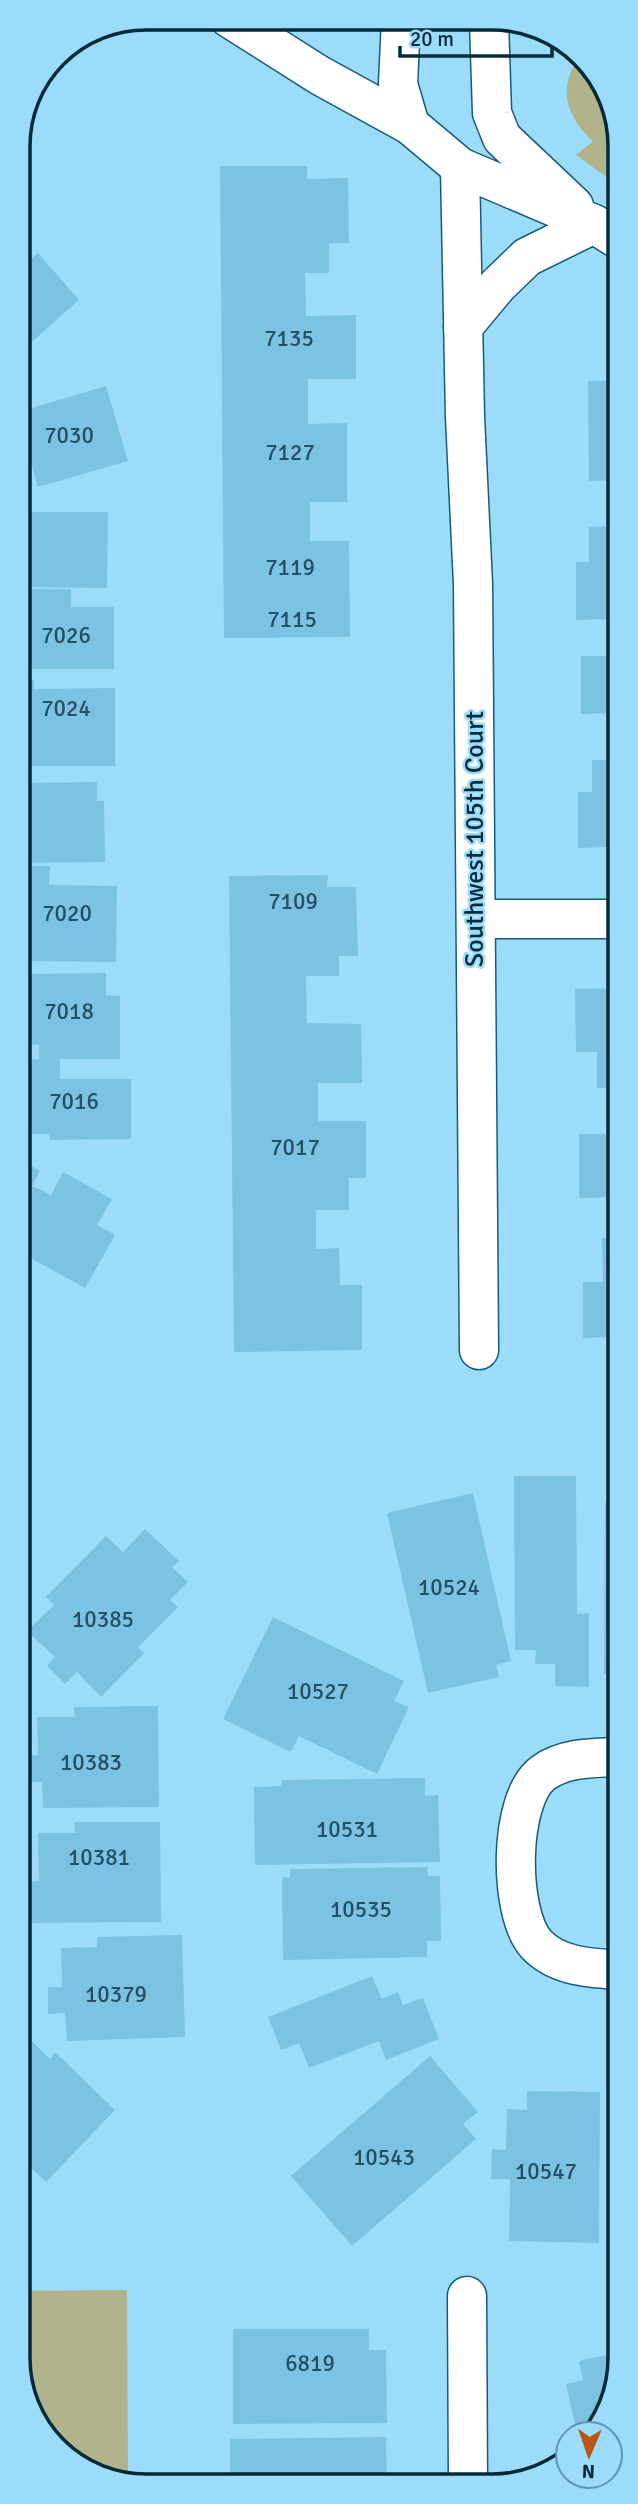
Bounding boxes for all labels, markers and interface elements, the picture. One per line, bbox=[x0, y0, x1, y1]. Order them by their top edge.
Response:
scale bar bbox=[400, 14, 552, 58]
text: 20 m bbox=[410, 26, 454, 52]
house number: 7135 bbox=[264, 324, 314, 353]
house number: 7030 bbox=[44, 421, 94, 450]
house number: 7127 bbox=[265, 438, 315, 467]
house number: 7119 bbox=[265, 553, 315, 582]
house number: 7115 bbox=[267, 605, 317, 634]
house number: 7026 bbox=[41, 621, 91, 650]
house number: 7024 bbox=[41, 694, 91, 723]
street label: Southwest 105th Court bbox=[459, 711, 491, 967]
house number: 7109 bbox=[268, 887, 318, 916]
house number: 7020 bbox=[42, 899, 92, 928]
house number: 7018 bbox=[44, 997, 94, 1026]
house number: 7016 bbox=[49, 1087, 99, 1116]
house number: 7017 bbox=[270, 1133, 320, 1162]
house number: 10524 bbox=[418, 1573, 480, 1602]
house number: 10385 bbox=[72, 1605, 134, 1634]
house number: 10527 bbox=[287, 1677, 349, 1706]
house number: 10383 bbox=[60, 1748, 122, 1777]
house number: 10531 bbox=[316, 1815, 378, 1844]
house number: 10381 bbox=[68, 1843, 130, 1872]
house number: 10535 bbox=[330, 1895, 392, 1924]
house number: 10379 bbox=[85, 1980, 147, 2009]
house number: 10543 bbox=[353, 2143, 415, 2172]
house number: 10547 bbox=[515, 2157, 577, 2186]
house number: 6819 bbox=[285, 2349, 335, 2378]
north arrow bbox=[554, 2420, 624, 2490]
text: N bbox=[581, 2459, 595, 2483]

